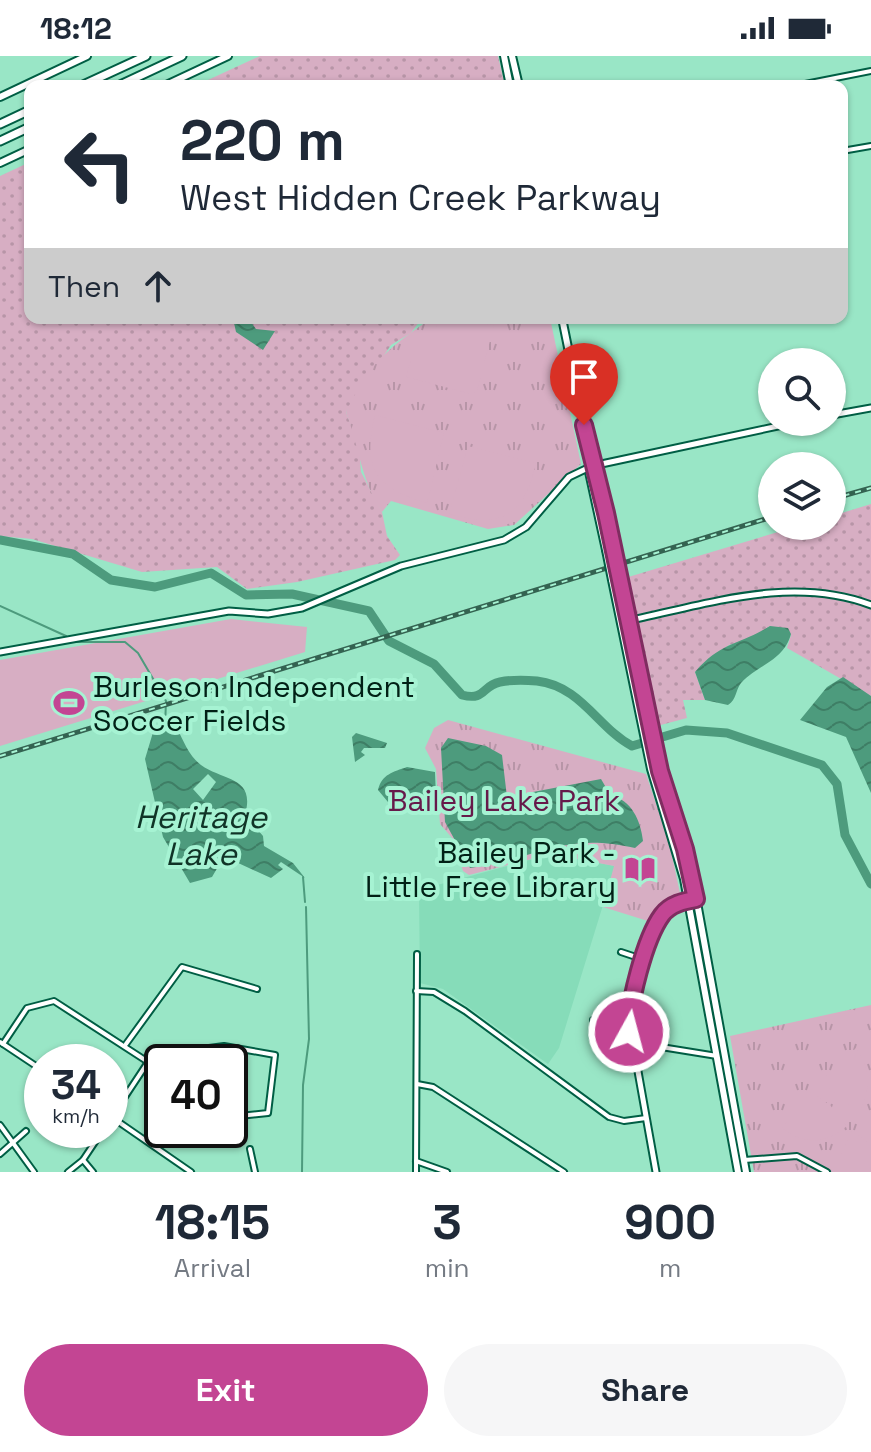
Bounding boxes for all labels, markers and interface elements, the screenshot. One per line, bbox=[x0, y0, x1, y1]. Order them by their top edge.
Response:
text: 18:12 bbox=[40, 9, 112, 48]
text: 220 m bbox=[180, 105, 345, 176]
icon: left bbox=[48, 112, 152, 216]
text: West Hidden Creek Parkway bbox=[180, 175, 661, 221]
icon: ahead bbox=[136, 264, 180, 308]
text: Then bbox=[48, 267, 120, 306]
pin bbox=[550, 343, 618, 425]
map controls bbox=[758, 348, 846, 540]
button: search bbox=[758, 348, 846, 436]
icon: arrive bbox=[562, 355, 606, 399]
button: layers bbox=[758, 452, 846, 540]
place label: Burleson Independent Soccer Fields bbox=[93, 667, 415, 740]
sports icon: Burleson Independent Soccer Fields bbox=[52, 686, 86, 720]
park label: Bailey Lake Park bbox=[388, 781, 620, 820]
water label: Heritage Lake bbox=[135, 797, 268, 874]
place label: Bailey Park - Little Free Library bbox=[365, 833, 616, 906]
library icon: Bailey Park - Little Free Library bbox=[623, 852, 657, 886]
position arrow bbox=[587, 990, 671, 1074]
speed limit sign: 40 bbox=[144, 1044, 248, 1148]
text: 34 bbox=[51, 1060, 101, 1111]
text: km/h bbox=[52, 1103, 100, 1129]
text: 18:15 bbox=[155, 1192, 270, 1253]
text: 3 bbox=[433, 1192, 462, 1253]
text: 900 bbox=[624, 1192, 716, 1253]
text: Arrival bbox=[174, 1251, 251, 1285]
text: min bbox=[425, 1251, 470, 1285]
text: m bbox=[659, 1251, 681, 1285]
button: Exit bbox=[24, 1344, 428, 1436]
button: Share bbox=[444, 1344, 847, 1436]

